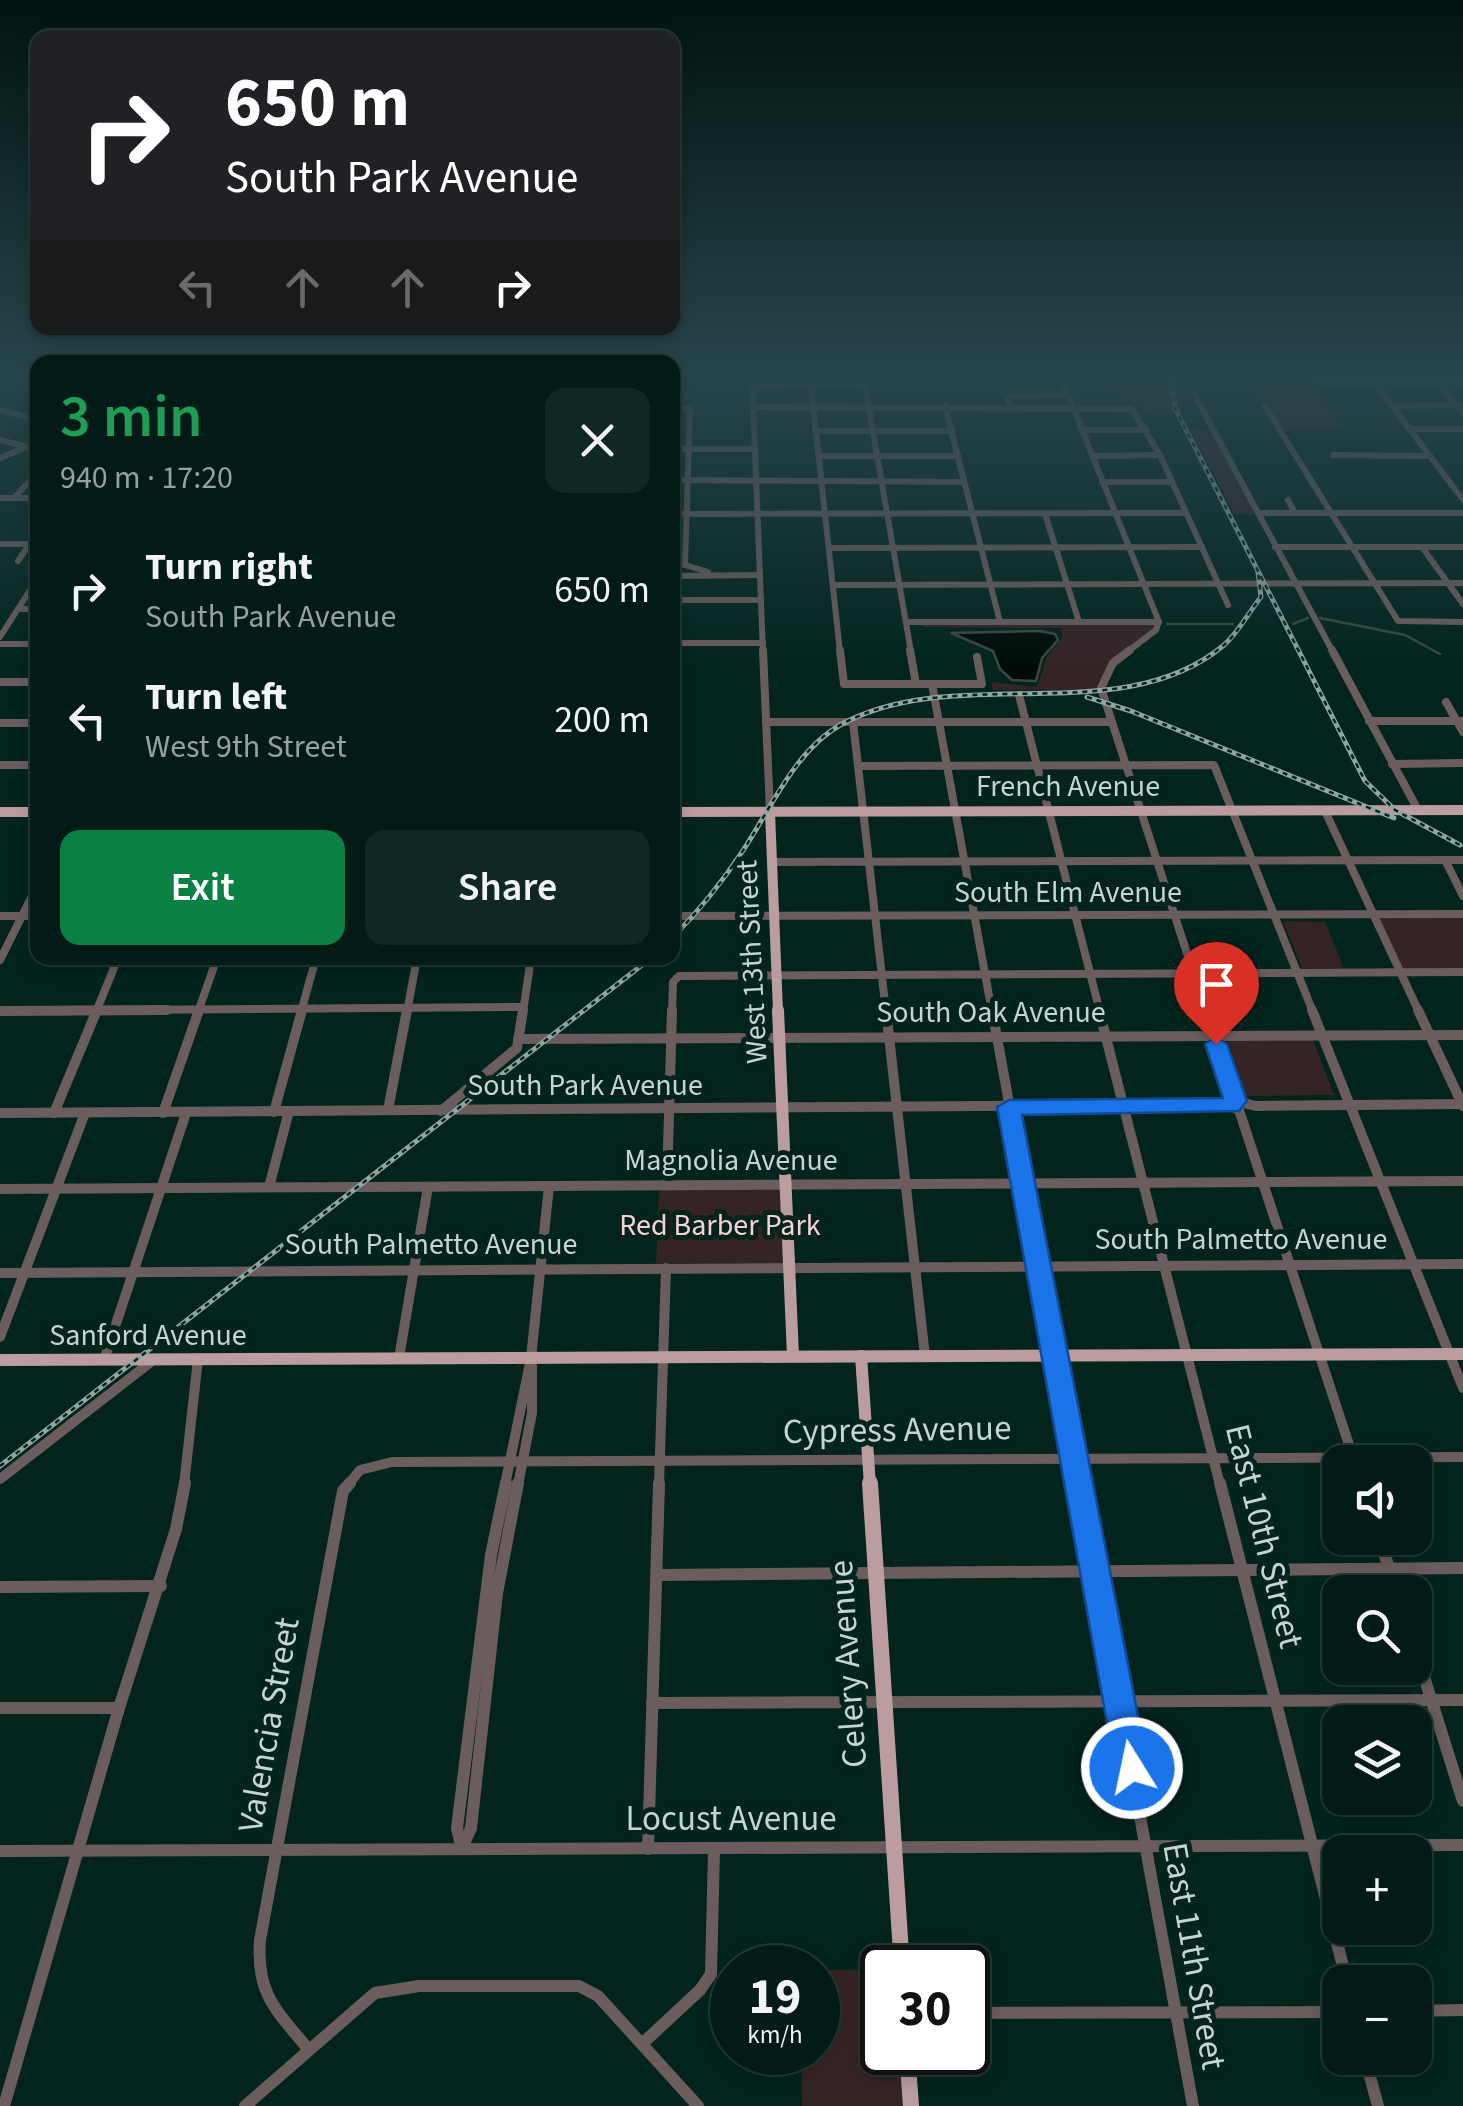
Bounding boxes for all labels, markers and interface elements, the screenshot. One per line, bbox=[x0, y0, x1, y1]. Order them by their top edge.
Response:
text: 650 m bbox=[225, 53, 410, 153]
icon: right bbox=[60, 70, 190, 200]
text: South Park Avenue bbox=[225, 146, 578, 210]
icon: left bbox=[170, 260, 225, 315]
icon: ahead bbox=[275, 260, 330, 315]
icon: ahead bbox=[380, 260, 435, 315]
icon: right bbox=[485, 260, 540, 315]
text: 3 min bbox=[60, 375, 203, 460]
button: close bbox=[545, 388, 650, 493]
text: 940 m · 17:20 bbox=[60, 455, 233, 501]
text: Turn right bbox=[145, 540, 313, 594]
icon: right bbox=[60, 563, 115, 618]
text: 650 m bbox=[554, 563, 650, 617]
text: South Park Avenue bbox=[145, 594, 396, 640]
text: Turn left bbox=[145, 670, 287, 724]
icon: left bbox=[60, 693, 115, 748]
text: 200 m bbox=[554, 693, 650, 747]
text: West 9th Street bbox=[145, 724, 347, 770]
street label: French Avenue bbox=[976, 765, 1160, 808]
button: Exit bbox=[60, 830, 345, 945]
button: Share bbox=[365, 830, 650, 945]
street label: West 13th Street bbox=[725, 859, 779, 1065]
street label: South Elm Avenue bbox=[954, 871, 1182, 914]
pin bbox=[1174, 942, 1259, 1045]
icon: arrive bbox=[1189, 957, 1244, 1012]
street label: South Oak Avenue bbox=[876, 991, 1106, 1034]
street label: South Park Avenue bbox=[467, 1064, 703, 1107]
street label: Magnolia Avenue bbox=[624, 1139, 838, 1182]
park label: Red Barber Park bbox=[619, 1204, 821, 1247]
street label: South Palmetto Avenue bbox=[1095, 1218, 1387, 1261]
street label: South Palmetto Avenue bbox=[285, 1223, 577, 1266]
street label: Sanford Avenue bbox=[49, 1314, 247, 1357]
street label: Cypress Avenue bbox=[782, 1403, 1012, 1457]
street label: East 10th Street bbox=[1212, 1419, 1316, 1653]
map controls bbox=[1322, 1445, 1432, 2075]
button: sound bbox=[1322, 1445, 1432, 1555]
street label: Celery Avenue bbox=[816, 1559, 880, 1769]
button: search bbox=[1322, 1575, 1432, 1685]
street label: Valencia Street bbox=[226, 1614, 313, 1836]
button: layers bbox=[1322, 1705, 1432, 1815]
position arrow bbox=[1080, 1716, 1184, 1820]
street label: Locust Avenue bbox=[625, 1794, 837, 1844]
button: + bbox=[1322, 1835, 1432, 1945]
street label: East 11th Street bbox=[1149, 1839, 1239, 2073]
speed limit sign: 30 bbox=[860, 1945, 990, 2075]
text: 19 bbox=[749, 1962, 801, 2033]
button: − bbox=[1322, 1965, 1432, 2075]
text: km/h bbox=[747, 2017, 803, 2053]

